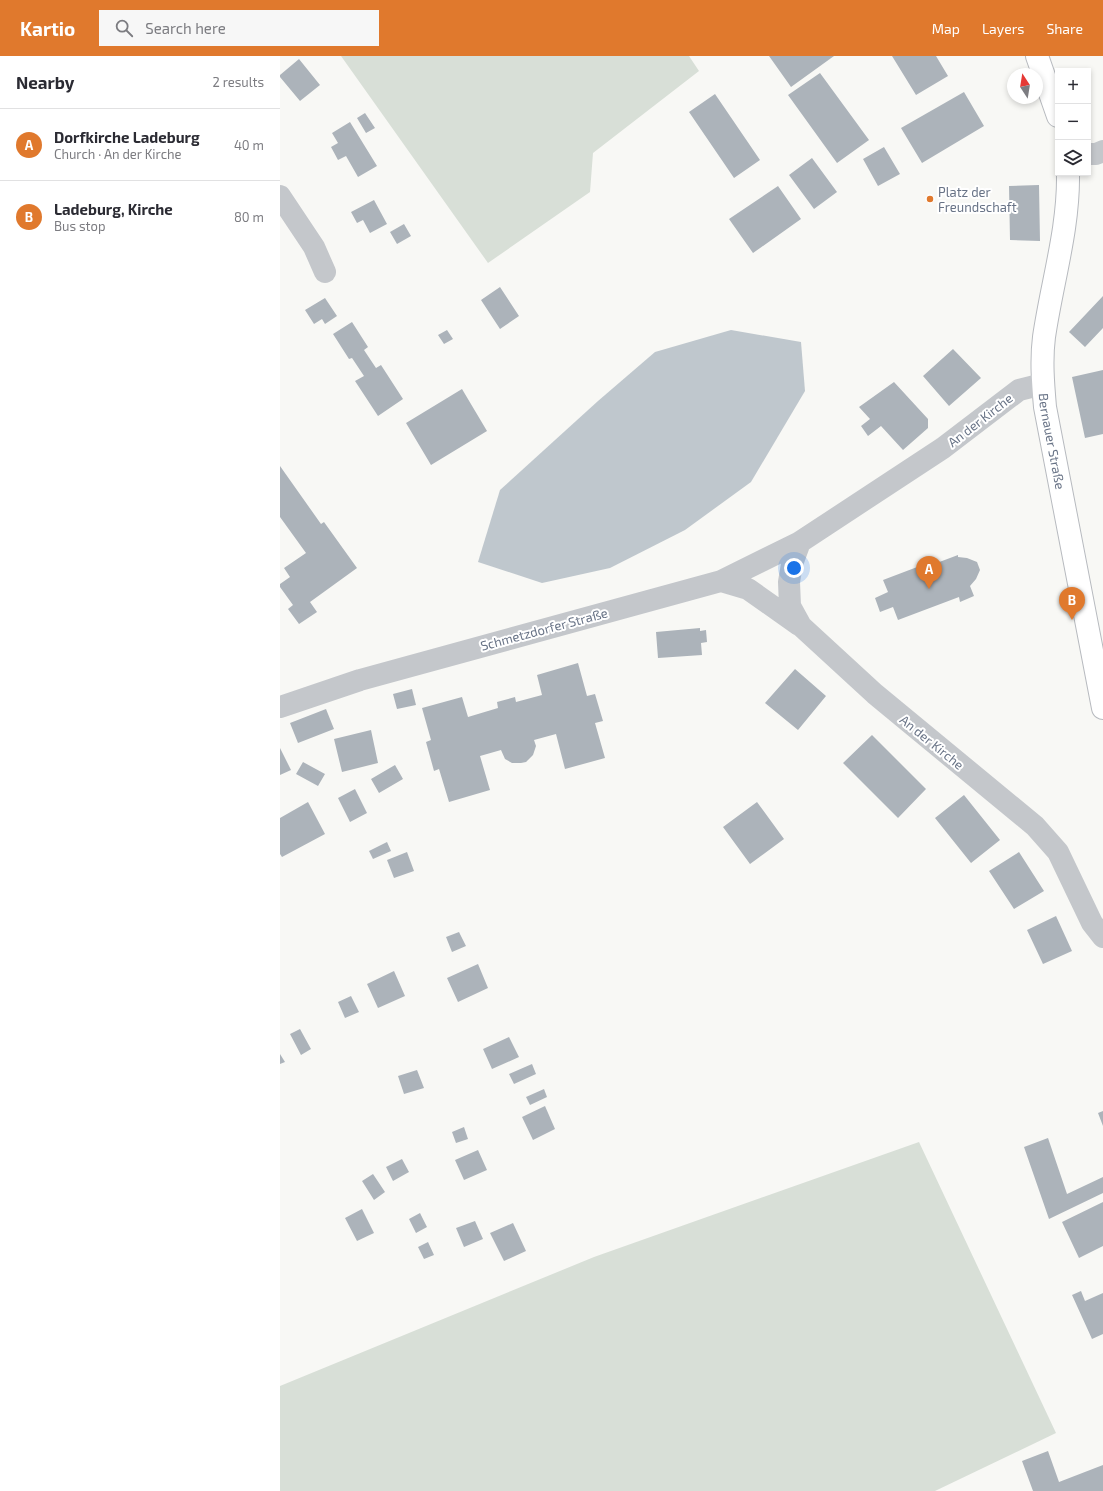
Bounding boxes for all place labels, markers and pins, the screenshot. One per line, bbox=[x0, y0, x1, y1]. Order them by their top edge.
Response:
place label: Platz der Freundschaft bbox=[938, 184, 1017, 215]
marker: Platz der Freundschaft bbox=[925, 194, 935, 204]
pin: A bbox=[916, 556, 942, 589]
pin: B bbox=[1059, 587, 1085, 620]

